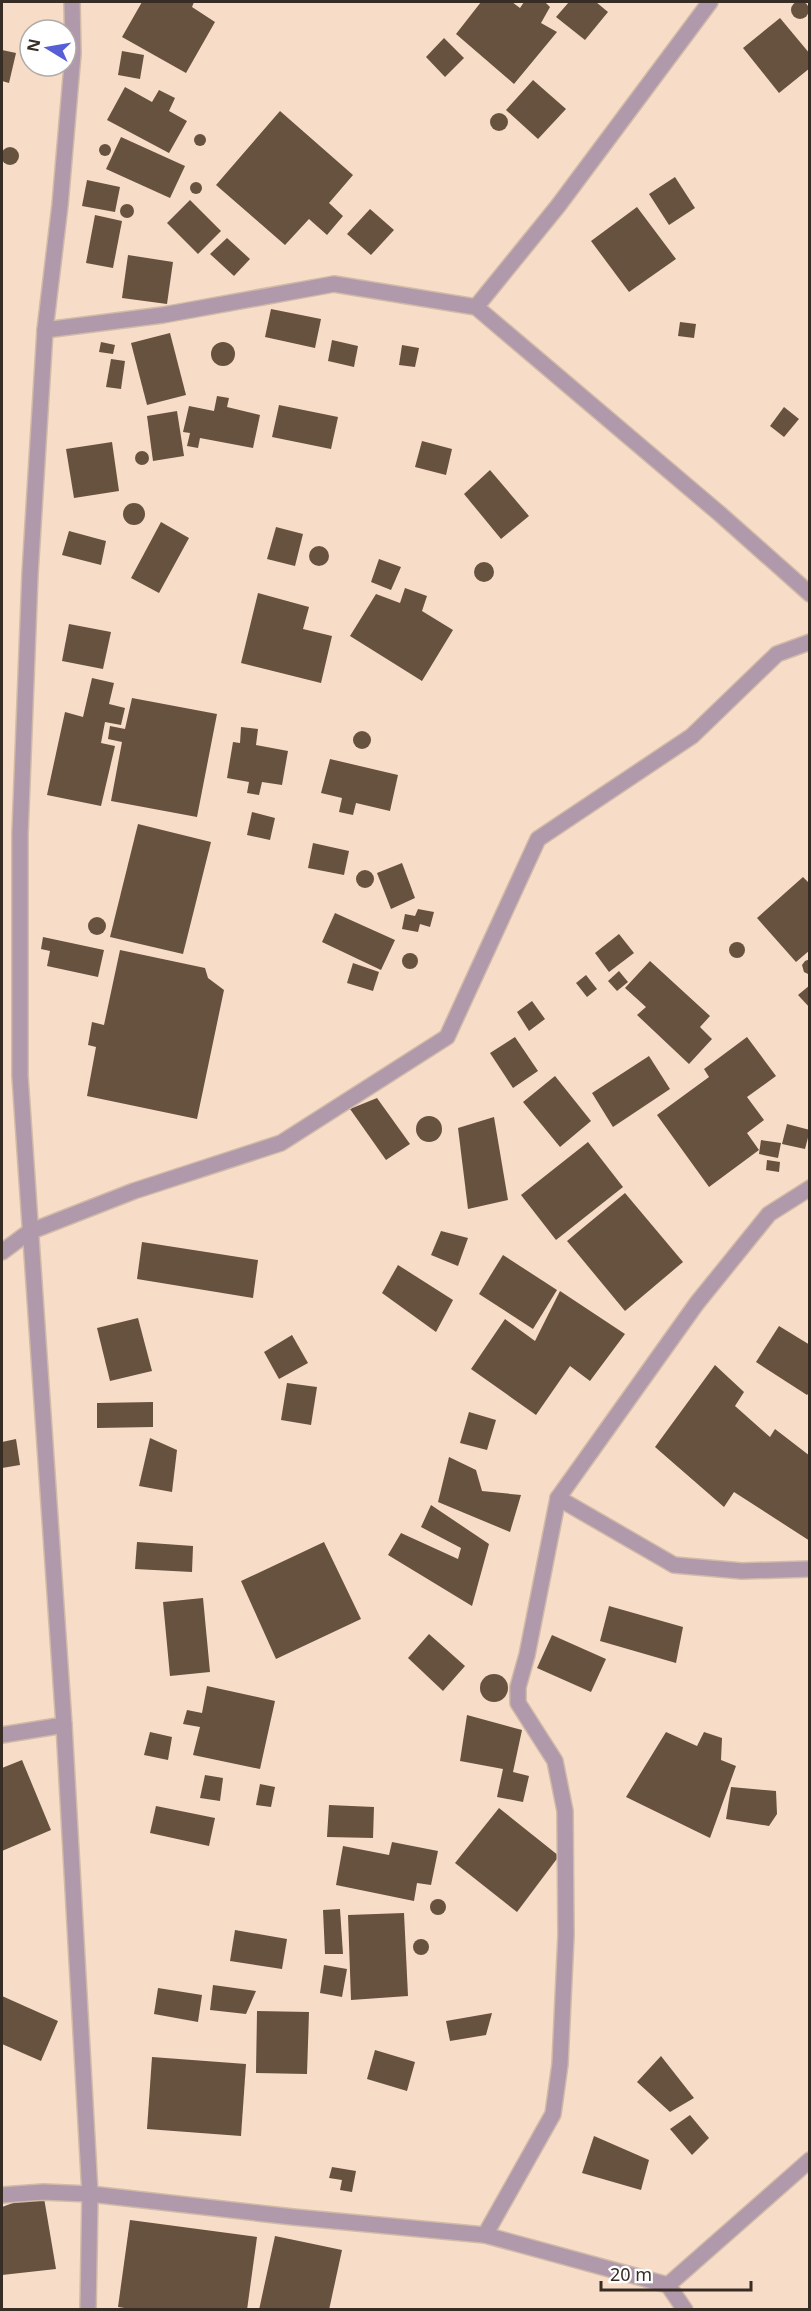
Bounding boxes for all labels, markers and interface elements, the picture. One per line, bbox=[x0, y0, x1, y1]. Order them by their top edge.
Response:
north arrow bbox=[18, 18, 78, 78]
text: N bbox=[21, 37, 45, 54]
scale bar bbox=[601, 2254, 751, 2292]
text: 20 m bbox=[610, 2262, 652, 2286]

